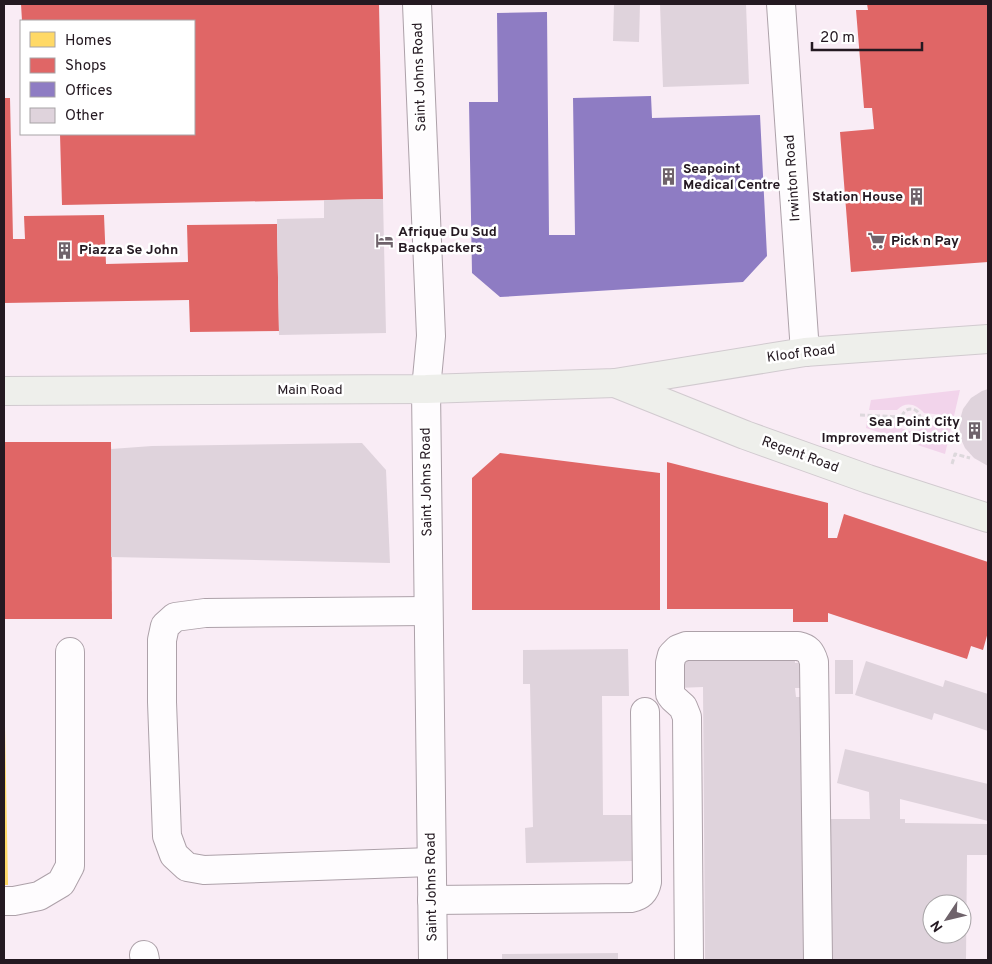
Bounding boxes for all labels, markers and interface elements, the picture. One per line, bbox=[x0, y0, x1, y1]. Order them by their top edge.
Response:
legend bbox=[20, 20, 195, 135]
scale bar bbox=[812, 20, 922, 52]
street label: Saint Johns Road bbox=[410, 22, 430, 132]
text: 20 m bbox=[820, 29, 855, 48]
text: Homes bbox=[65, 32, 112, 51]
text: Shops bbox=[65, 57, 106, 76]
text: Offices bbox=[65, 82, 112, 101]
text: Other bbox=[65, 107, 104, 126]
street label: Irwinton Road bbox=[781, 134, 805, 222]
place label: Seapoint Medical Centre bbox=[683, 161, 781, 194]
building icon: Seapoint Medical Centre bbox=[659, 167, 679, 187]
building icon: Station House bbox=[907, 187, 927, 207]
place label: Station House bbox=[812, 189, 903, 206]
place label: Afrique Du Sud Backpackers bbox=[398, 224, 497, 257]
hotel icon: Afrique Du Sud Backpackers bbox=[374, 230, 394, 250]
supermarket icon: Pick n Pay bbox=[867, 231, 887, 251]
place label: Pick n Pay bbox=[891, 233, 959, 250]
building icon: Piazza Se John bbox=[55, 240, 75, 260]
place label: Piazza Se John bbox=[79, 242, 178, 259]
street label: Kloof Road bbox=[766, 341, 836, 367]
street label: Main Road bbox=[277, 382, 343, 399]
place label: Sea Point City Improvement District bbox=[821, 414, 960, 447]
building icon: Sea Point City Improvement District bbox=[964, 420, 984, 440]
street label: Saint Johns Road bbox=[418, 427, 436, 537]
street label: Regent Road bbox=[759, 433, 841, 477]
street label: Saint Johns Road bbox=[423, 832, 441, 942]
north arrow bbox=[922, 894, 972, 944]
text: N bbox=[928, 917, 947, 935]

